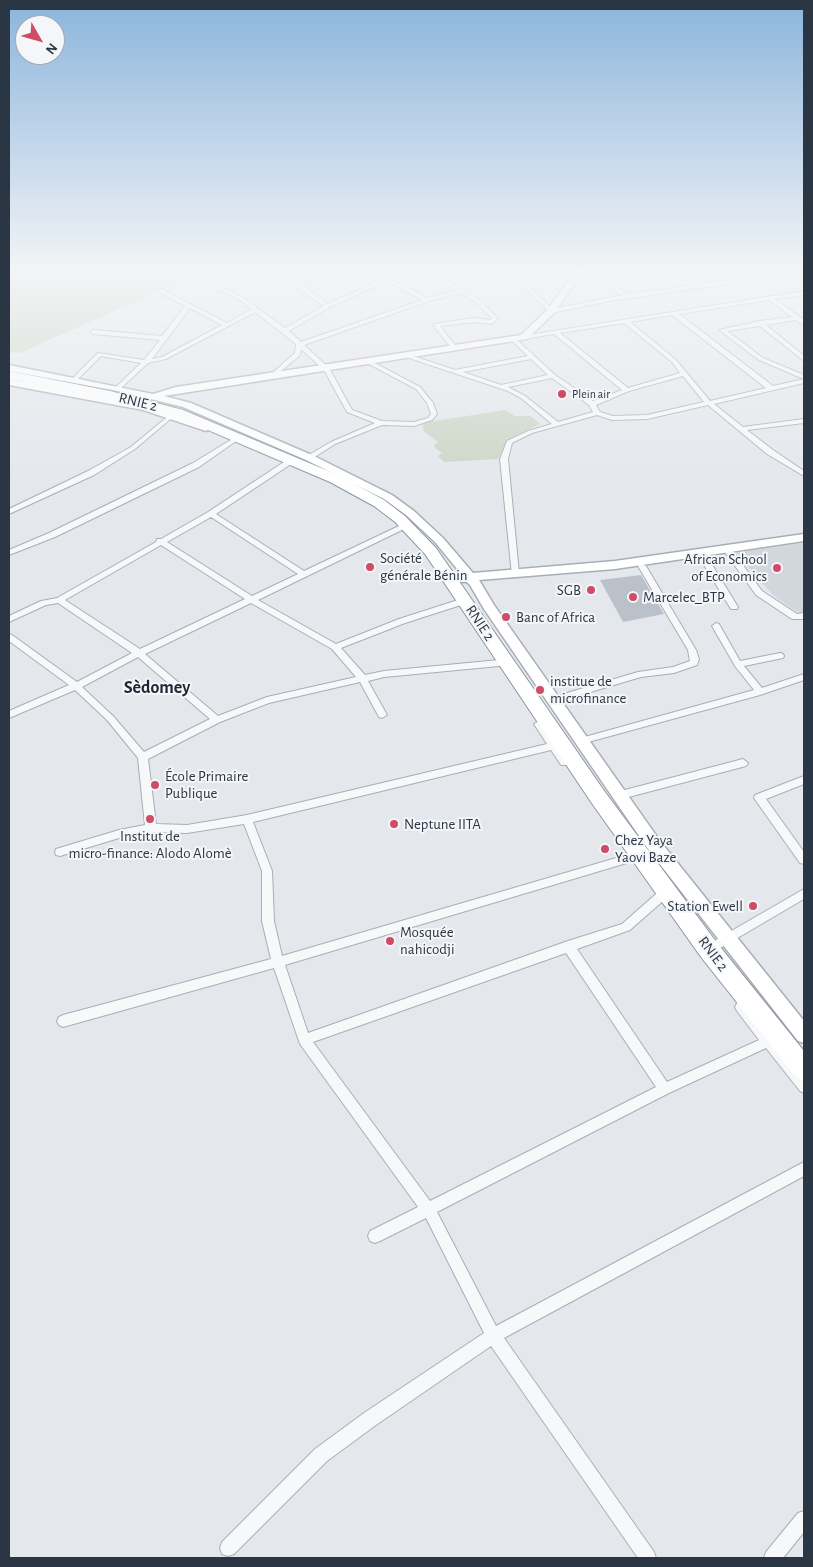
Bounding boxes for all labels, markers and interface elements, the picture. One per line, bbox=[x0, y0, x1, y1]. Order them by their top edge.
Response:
north arrow bbox=[15, 15, 65, 65]
text: N bbox=[43, 40, 60, 57]
place label: Plein air bbox=[572, 387, 610, 401]
marker: Plein air bbox=[556, 388, 568, 400]
street label: RNIE 2 bbox=[117, 389, 159, 415]
place label: Société générale Bénin bbox=[380, 549, 468, 584]
place label: African School of Economics bbox=[684, 550, 767, 585]
marker: Société générale Bénin bbox=[364, 561, 376, 573]
marker: African School of Economics bbox=[771, 562, 783, 574]
place label: SGB bbox=[557, 581, 581, 599]
marker: SGB bbox=[585, 584, 597, 596]
place label: Marcelec_BTP bbox=[643, 588, 725, 606]
marker: Marcelec_BTP bbox=[627, 591, 639, 603]
street label: RNIE 2 bbox=[462, 602, 498, 644]
place label: Banc of Africa bbox=[516, 608, 595, 626]
marker: Banc of Africa bbox=[500, 611, 512, 623]
place label: institue de microfinance bbox=[550, 672, 626, 707]
district label: Sèdomey bbox=[124, 677, 190, 699]
marker: institue de microfinance bbox=[534, 684, 546, 696]
place label: École Primaire Publique bbox=[165, 767, 248, 802]
marker: École Primaire Publique bbox=[149, 779, 161, 791]
marker: Institut de micro-finance: Alodo Alomè bbox=[144, 813, 156, 825]
place label: Neptune IITA bbox=[404, 815, 481, 833]
marker: Neptune IITA bbox=[388, 818, 400, 830]
place label: Institut de micro-finance: Alodo Alomè bbox=[68, 827, 232, 862]
place label: Chez Yaya Yaovi Baze bbox=[615, 831, 676, 866]
marker: Chez Yaya Yaovi Baze bbox=[599, 843, 611, 855]
place label: Station Ewell bbox=[667, 897, 743, 915]
marker: Station Ewell bbox=[747, 900, 759, 912]
place label: Mosquée nahicodji bbox=[400, 923, 455, 958]
street label: RNIE 2 bbox=[694, 933, 732, 975]
marker: Mosquée nahicodji bbox=[384, 935, 396, 947]

